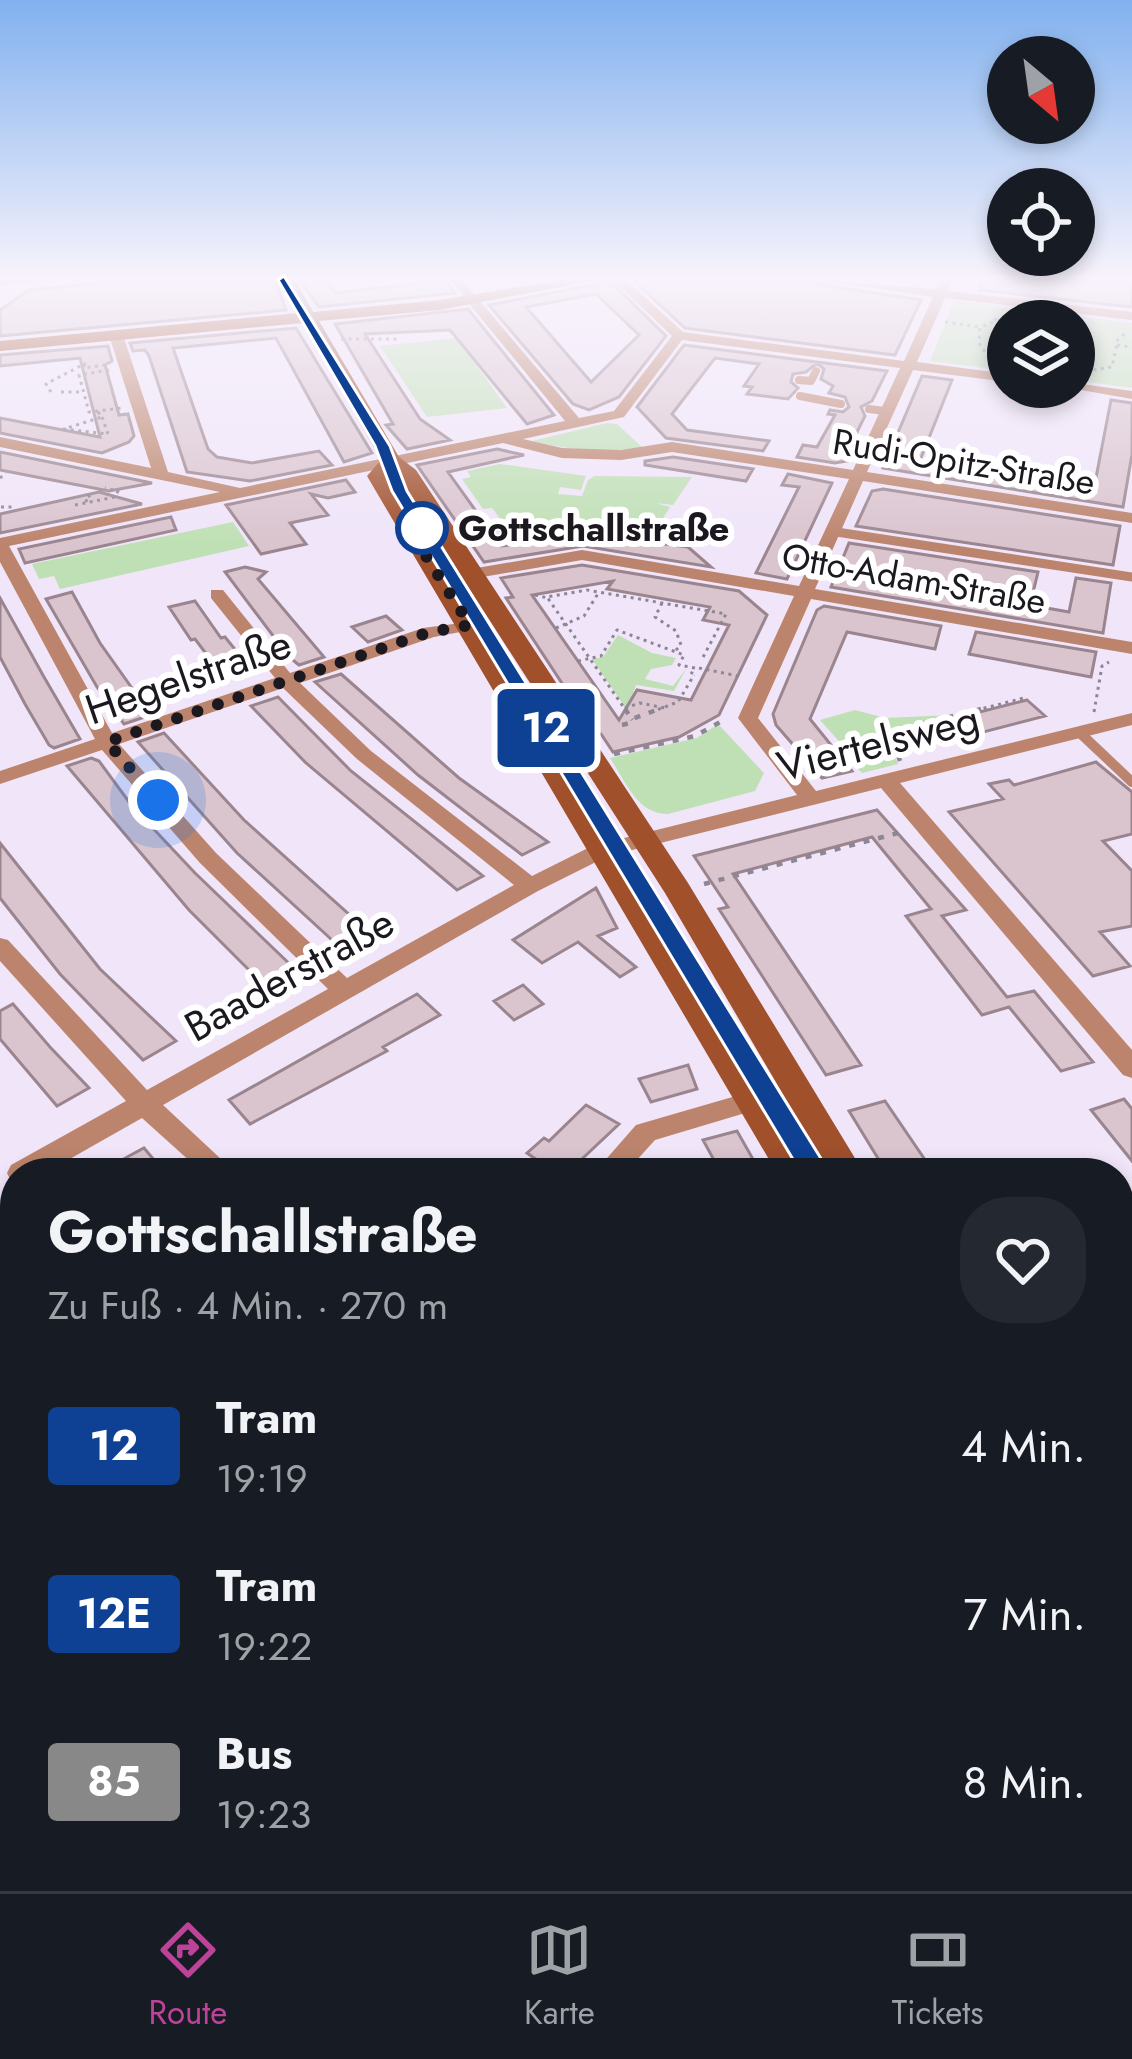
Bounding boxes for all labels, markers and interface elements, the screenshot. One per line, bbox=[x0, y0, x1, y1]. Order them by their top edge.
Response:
north arrow bbox=[987, 36, 1095, 144]
map controls bbox=[987, 36, 1095, 408]
button: locate bbox=[987, 168, 1095, 276]
button: layers bbox=[987, 300, 1095, 408]
street label: Rudi-Opitz-Straße bbox=[829, 415, 1099, 507]
place label: Gottschallstraße bbox=[458, 502, 729, 554]
marker: Gottschallstraße bbox=[397, 503, 447, 553]
street label: Otto-Adam-Straße bbox=[778, 529, 1050, 627]
street label: Hegelstraße bbox=[77, 613, 299, 740]
street label: Viertelsweg bbox=[771, 688, 986, 797]
line badge: 12 bbox=[492, 689, 600, 767]
text: 12 bbox=[522, 697, 570, 758]
your location bbox=[128, 770, 188, 830]
street label: Baaderstraße bbox=[174, 892, 405, 1057]
text: Gottschallstraße bbox=[48, 1191, 478, 1273]
button: heart bbox=[960, 1197, 1086, 1323]
text: Zu Fuß · 4 Min. · 270 m bbox=[48, 1277, 448, 1334]
text: Tram bbox=[216, 1385, 317, 1450]
text: 4 Min. bbox=[961, 1414, 1086, 1479]
text: 12 bbox=[90, 1415, 138, 1476]
text: 19:19 bbox=[216, 1450, 308, 1507]
text: Tram bbox=[216, 1553, 317, 1618]
text: 7 Min. bbox=[964, 1582, 1086, 1647]
text: 12E bbox=[77, 1583, 151, 1644]
text: 19:22 bbox=[216, 1618, 312, 1675]
text: Bus bbox=[216, 1721, 292, 1786]
text: 8 Min. bbox=[963, 1750, 1086, 1815]
text: 85 bbox=[87, 1751, 141, 1812]
text: 19:23 bbox=[216, 1786, 311, 1843]
tab: Route bbox=[148, 1917, 227, 2036]
tab: Karte bbox=[524, 1917, 595, 2036]
tab: Tickets bbox=[892, 1917, 984, 2036]

